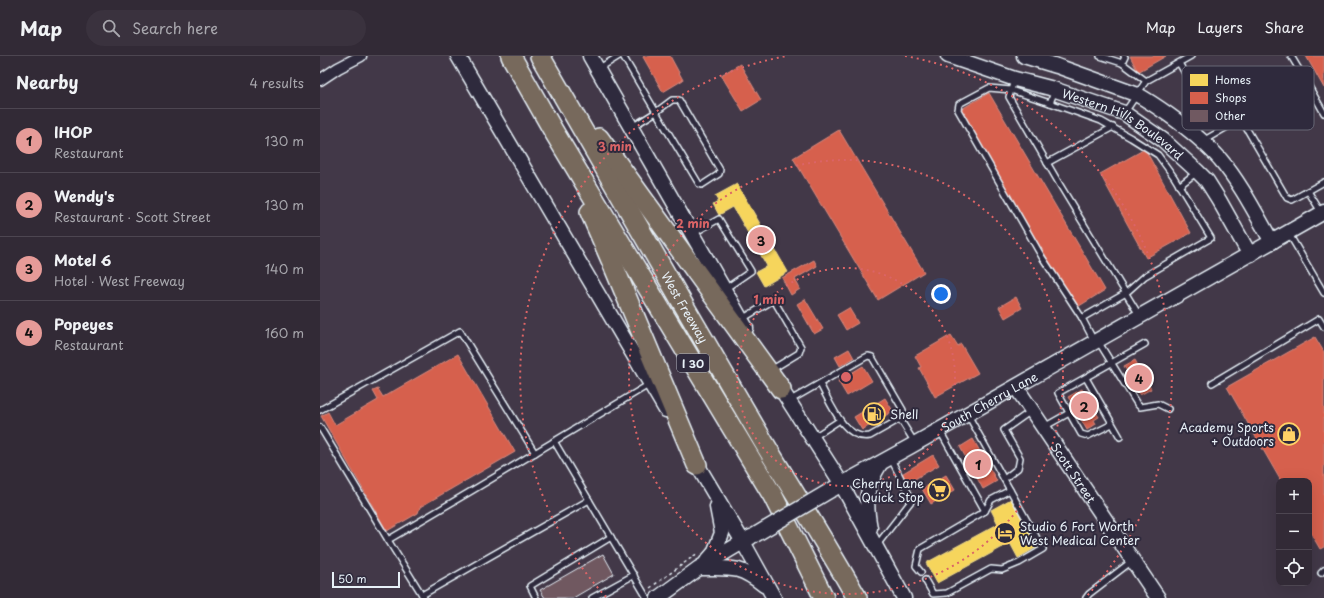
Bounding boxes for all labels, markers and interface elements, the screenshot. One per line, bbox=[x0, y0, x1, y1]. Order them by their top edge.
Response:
search box bbox=[86, 10, 366, 46]
text: Map bbox=[20, 14, 62, 42]
text: Search here bbox=[132, 16, 218, 39]
icon: search bbox=[100, 17, 122, 39]
text: Map bbox=[1146, 17, 1176, 38]
text: Layers bbox=[1198, 17, 1243, 38]
text: Share bbox=[1265, 17, 1304, 38]
legend bbox=[1182, 66, 1314, 130]
text: Nearby bbox=[16, 69, 78, 95]
text: Homes bbox=[1215, 71, 1251, 88]
text: 4 results bbox=[250, 73, 304, 92]
street label: Western Hills Boulevard bbox=[1060, 84, 1188, 164]
text: Shops bbox=[1215, 89, 1246, 106]
text: Other bbox=[1215, 107, 1246, 124]
text: IHOP bbox=[54, 120, 92, 143]
text: 1 bbox=[26, 131, 32, 150]
text: 130 m bbox=[265, 131, 304, 150]
text: 3 min bbox=[598, 137, 632, 155]
text: Restaurant bbox=[54, 143, 124, 162]
text: Wendy's bbox=[54, 184, 114, 207]
text: 2 bbox=[24, 195, 34, 214]
text: 130 m bbox=[265, 195, 304, 214]
text: Restaurant · Scott Street bbox=[54, 207, 211, 226]
text: 2 min bbox=[676, 214, 710, 232]
pin: 3 bbox=[748, 225, 774, 255]
text: Motel 6 bbox=[54, 248, 111, 271]
text: 3 bbox=[25, 259, 33, 278]
text: 140 m bbox=[265, 259, 304, 278]
street label: West Freeway bbox=[657, 268, 713, 346]
text: Hotel · West Freeway bbox=[54, 271, 185, 290]
your location bbox=[931, 284, 951, 304]
text: 1 min bbox=[753, 290, 785, 308]
text: Popeyes bbox=[54, 312, 113, 335]
text: 4 bbox=[25, 323, 33, 342]
text: 160 m bbox=[265, 323, 304, 342]
text: Restaurant bbox=[54, 335, 124, 354]
road number: I 30 bbox=[677, 354, 709, 372]
pin: 4 bbox=[1126, 363, 1152, 393]
street label: South Cherry Lane bbox=[938, 367, 1041, 436]
centre of rings bbox=[839, 370, 853, 384]
pin: 2 bbox=[1071, 391, 1097, 421]
fuel station icon: Shell bbox=[861, 401, 887, 427]
place label: Shell bbox=[890, 405, 918, 423]
place label: Academy Sports + Outdoors bbox=[1179, 418, 1275, 450]
shop icon: Academy Sports + Outdoors bbox=[1276, 421, 1302, 447]
street label: Scott Street bbox=[1047, 439, 1101, 507]
pin: 1 bbox=[965, 449, 991, 479]
place label: Cherry Lane Quick Stop bbox=[852, 474, 924, 506]
supermarket icon: Cherry Lane Quick Stop bbox=[926, 477, 952, 503]
map controls bbox=[1276, 478, 1312, 586]
button: + bbox=[1276, 478, 1312, 514]
button: − bbox=[1276, 514, 1312, 550]
place label: Studio 6 Fort Worth West Medical Center bbox=[1020, 517, 1140, 549]
hotel icon: Studio 6 Fort Worth West Medical Center bbox=[992, 520, 1018, 546]
button: locate bbox=[1276, 550, 1312, 586]
scale bar bbox=[332, 570, 400, 589]
text: 50 m bbox=[338, 570, 367, 587]

